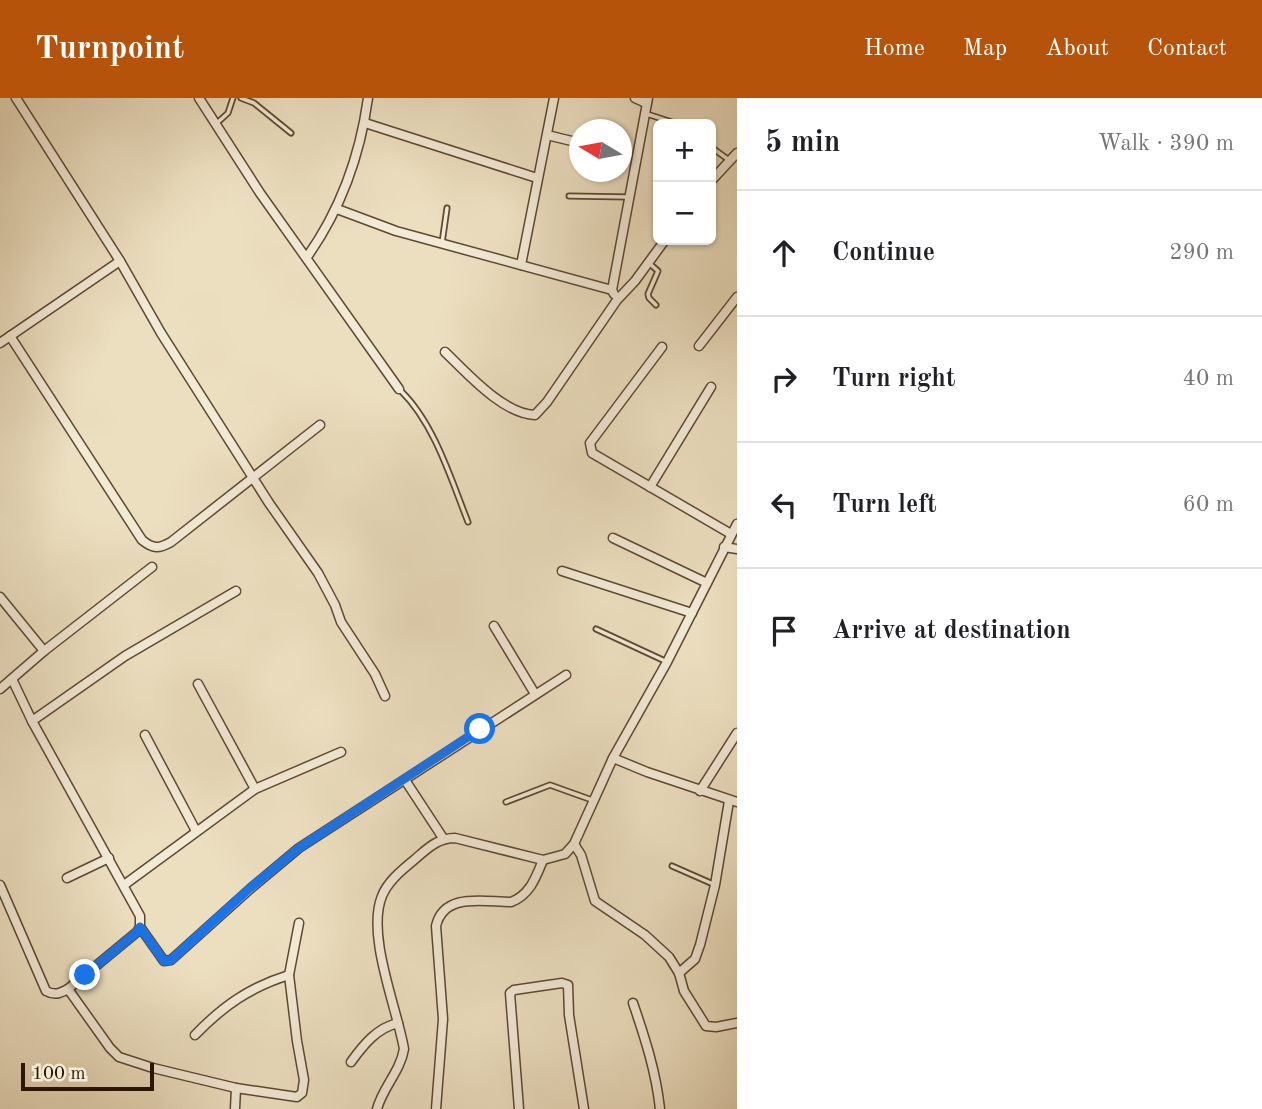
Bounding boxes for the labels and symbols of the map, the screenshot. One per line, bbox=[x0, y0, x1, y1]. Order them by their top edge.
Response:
north arrow bbox=[569, 119, 632, 182]
route start bbox=[464, 713, 495, 744]
route end bbox=[69, 959, 100, 990]
scale bar bbox=[21, 1060, 154, 1092]

